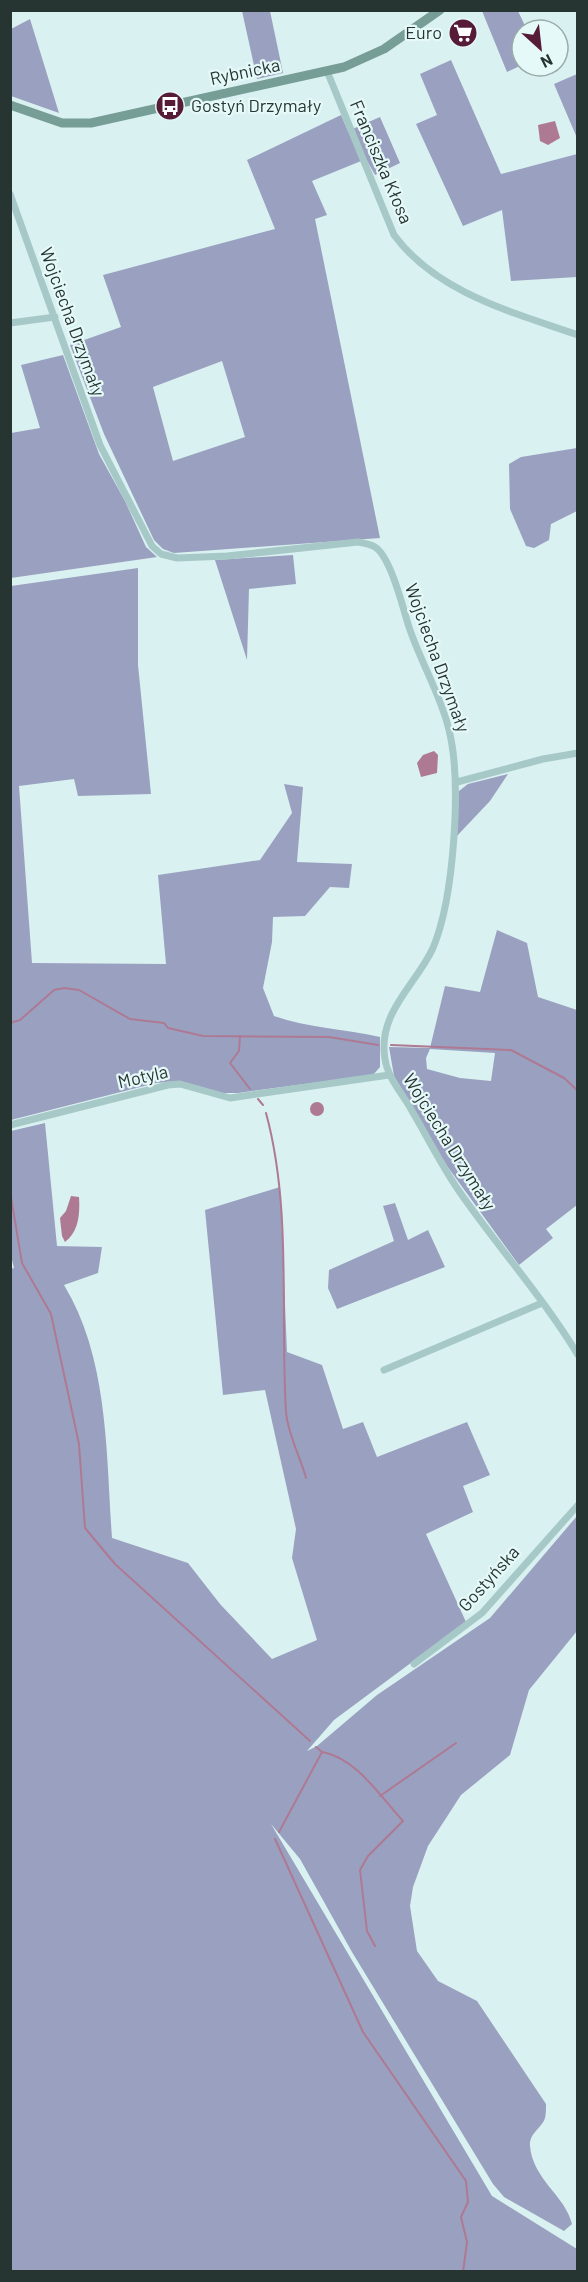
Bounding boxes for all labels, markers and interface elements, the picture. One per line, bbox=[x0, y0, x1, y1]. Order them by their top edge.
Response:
supermarket icon: Euro bbox=[447, 17, 479, 49]
north arrow bbox=[510, 18, 570, 78]
place label: Euro bbox=[405, 21, 442, 43]
text: N bbox=[538, 51, 556, 73]
street label: Rybnicka bbox=[208, 53, 282, 89]
bus stop icon: Gostyń Drzymały bbox=[154, 90, 186, 122]
place label: Gostyń Drzymały bbox=[191, 94, 321, 116]
street label: Franciszka Kłosa bbox=[346, 96, 418, 227]
street label: Wojciecha Drzymały bbox=[36, 244, 110, 399]
street label: Wojciecha Drzymały bbox=[401, 580, 475, 735]
street label: Motyla bbox=[116, 1060, 170, 1092]
street label: Wojciecha Drzymały bbox=[399, 1069, 501, 1214]
street label: Gostyńska bbox=[453, 1541, 523, 1616]

